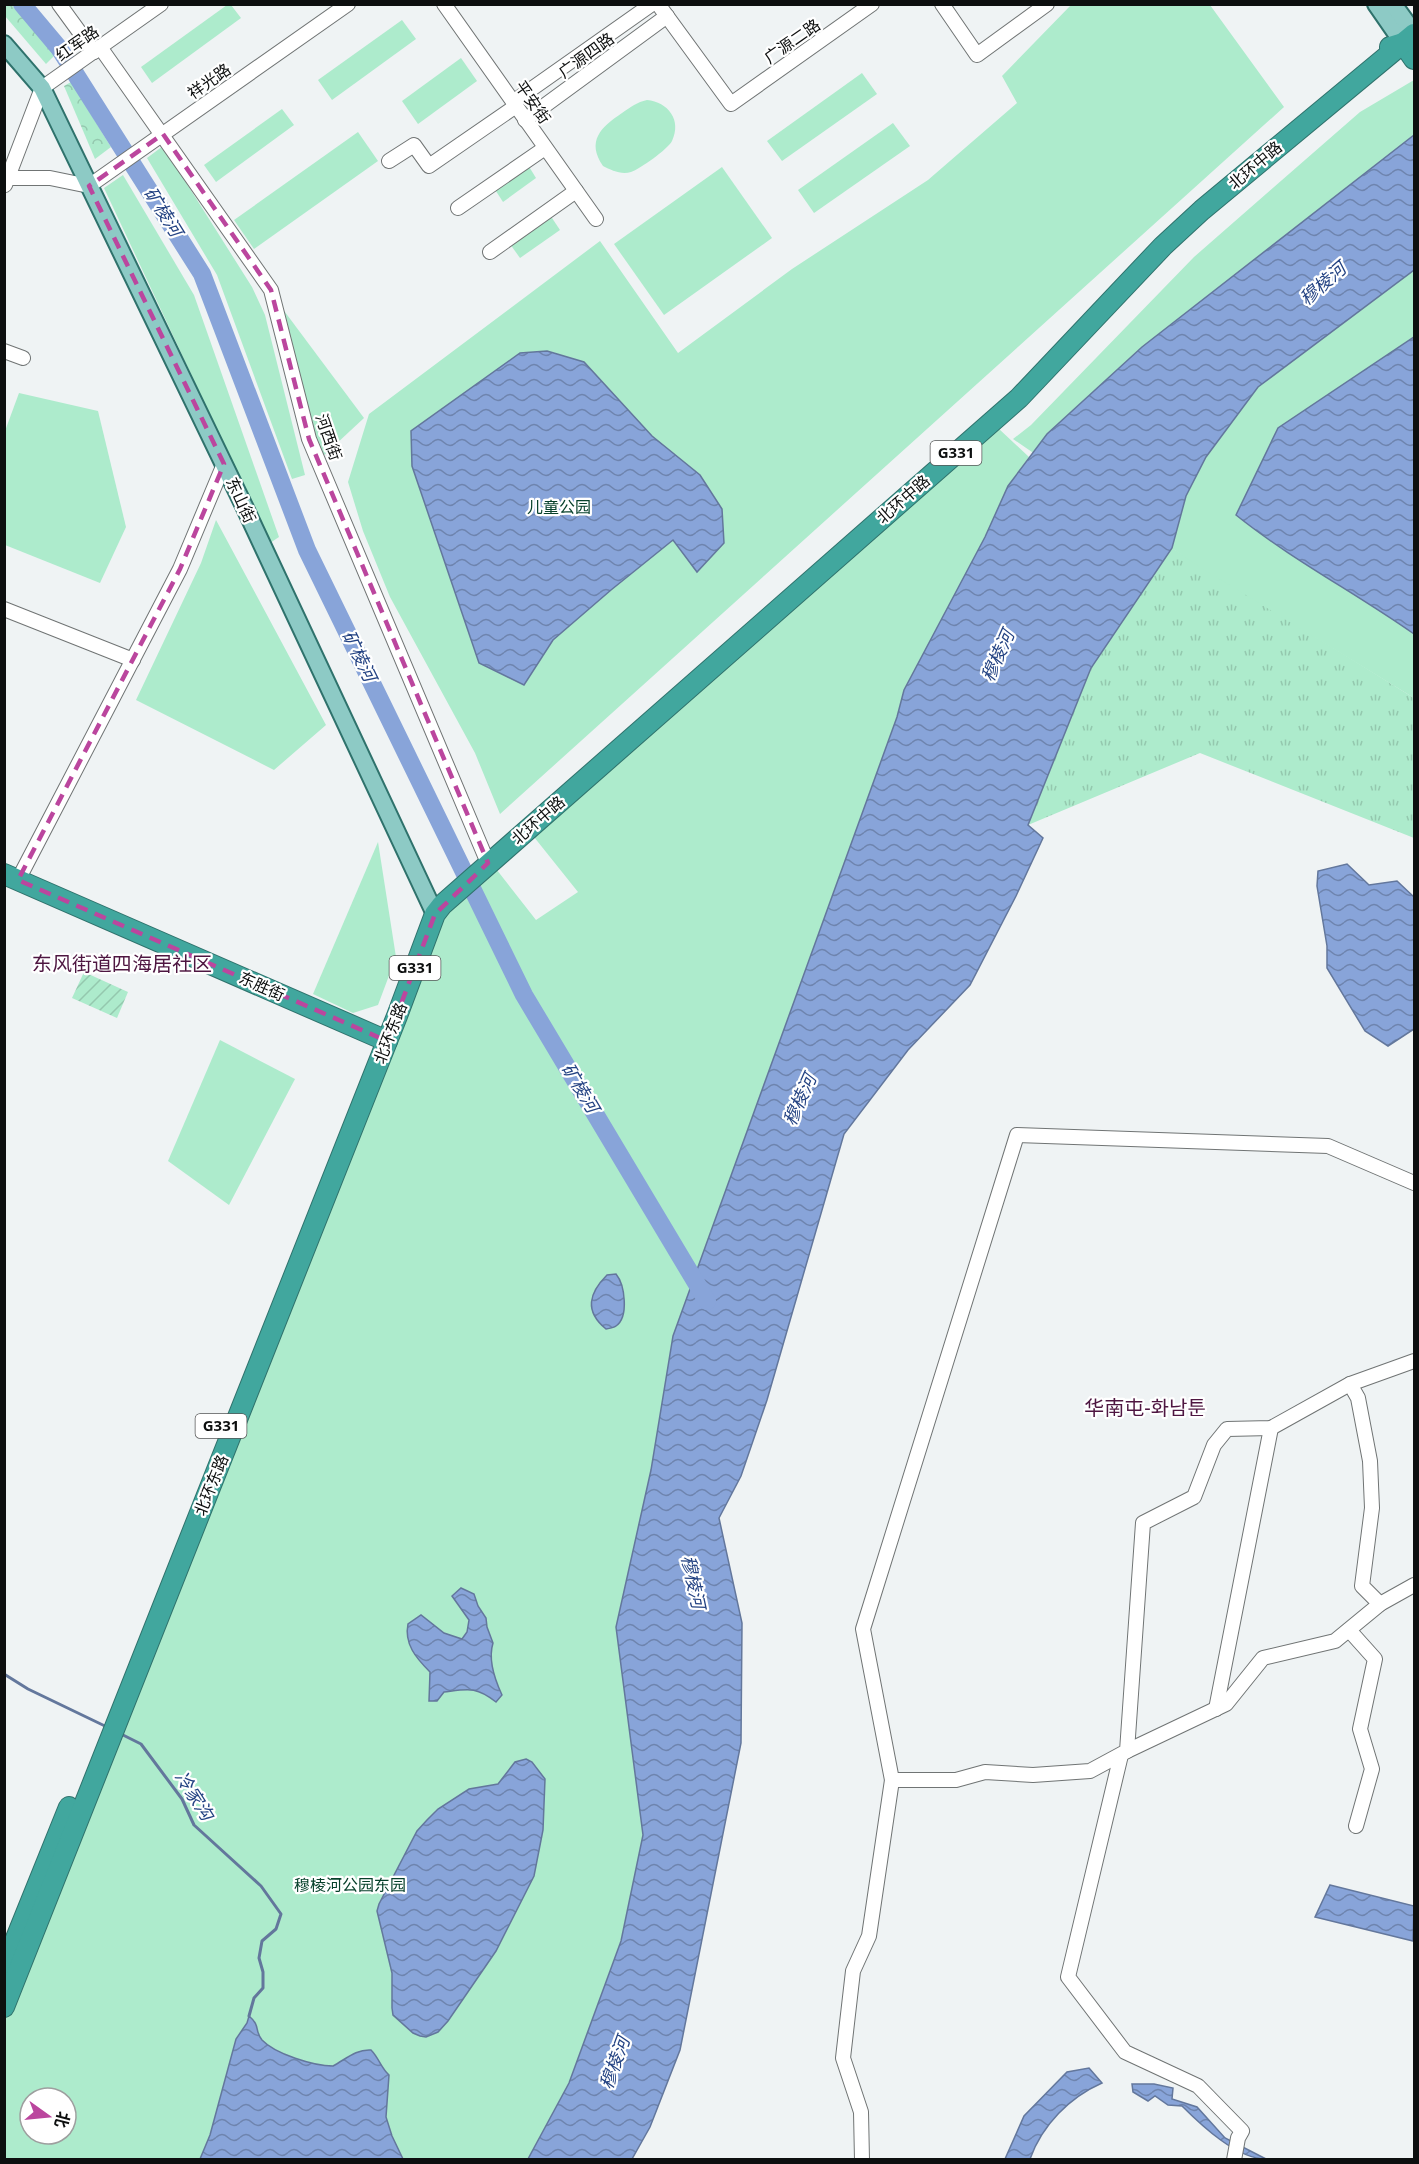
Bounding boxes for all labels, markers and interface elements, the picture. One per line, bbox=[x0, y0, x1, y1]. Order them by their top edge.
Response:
street label: 广源二路 bbox=[759, 14, 825, 68]
street label: 红军路 bbox=[51, 20, 103, 66]
street label: 广源四路 bbox=[554, 27, 618, 83]
street label: 祥光路 bbox=[183, 58, 235, 104]
street label: 平安街 bbox=[510, 76, 556, 128]
street label: 北环中路 bbox=[1223, 136, 1287, 194]
water label: 矿棱河 bbox=[139, 182, 190, 243]
water label: 穆棱河 bbox=[1294, 255, 1353, 310]
street label: 河西街 bbox=[311, 411, 347, 463]
road number: G331 bbox=[930, 441, 982, 465]
street label: 北环中路 bbox=[872, 470, 934, 528]
street label: 东山街 bbox=[221, 474, 261, 526]
park label: 儿童公园 bbox=[527, 496, 591, 518]
water label: 穆棱河 bbox=[975, 623, 1020, 685]
water label: 矿棱河 bbox=[337, 626, 384, 688]
street label: 北环中路 bbox=[507, 791, 569, 849]
district label: 东风街道四海居社区 bbox=[32, 950, 212, 977]
road number: G331 bbox=[390, 956, 440, 980]
street label: 东胜街 bbox=[236, 966, 288, 1006]
street label: 北环东路 bbox=[368, 999, 412, 1067]
water label: 矿棱河 bbox=[557, 1058, 607, 1119]
water label: 穆棱河 bbox=[777, 1067, 822, 1129]
district label: 华南屯-화남툰 bbox=[1084, 1394, 1206, 1421]
road number: G331 bbox=[196, 1414, 246, 1438]
street label: 北环东路 bbox=[189, 1451, 233, 1519]
water label: 穆棱河 bbox=[677, 1553, 712, 1614]
water label: 冷家沟 bbox=[170, 1766, 221, 1826]
park label: 穆棱河公园东园 bbox=[294, 1874, 406, 1896]
water label: 穆棱河 bbox=[594, 2030, 636, 2092]
north arrow bbox=[18, 2086, 78, 2146]
text: 北 bbox=[50, 2109, 75, 2130]

